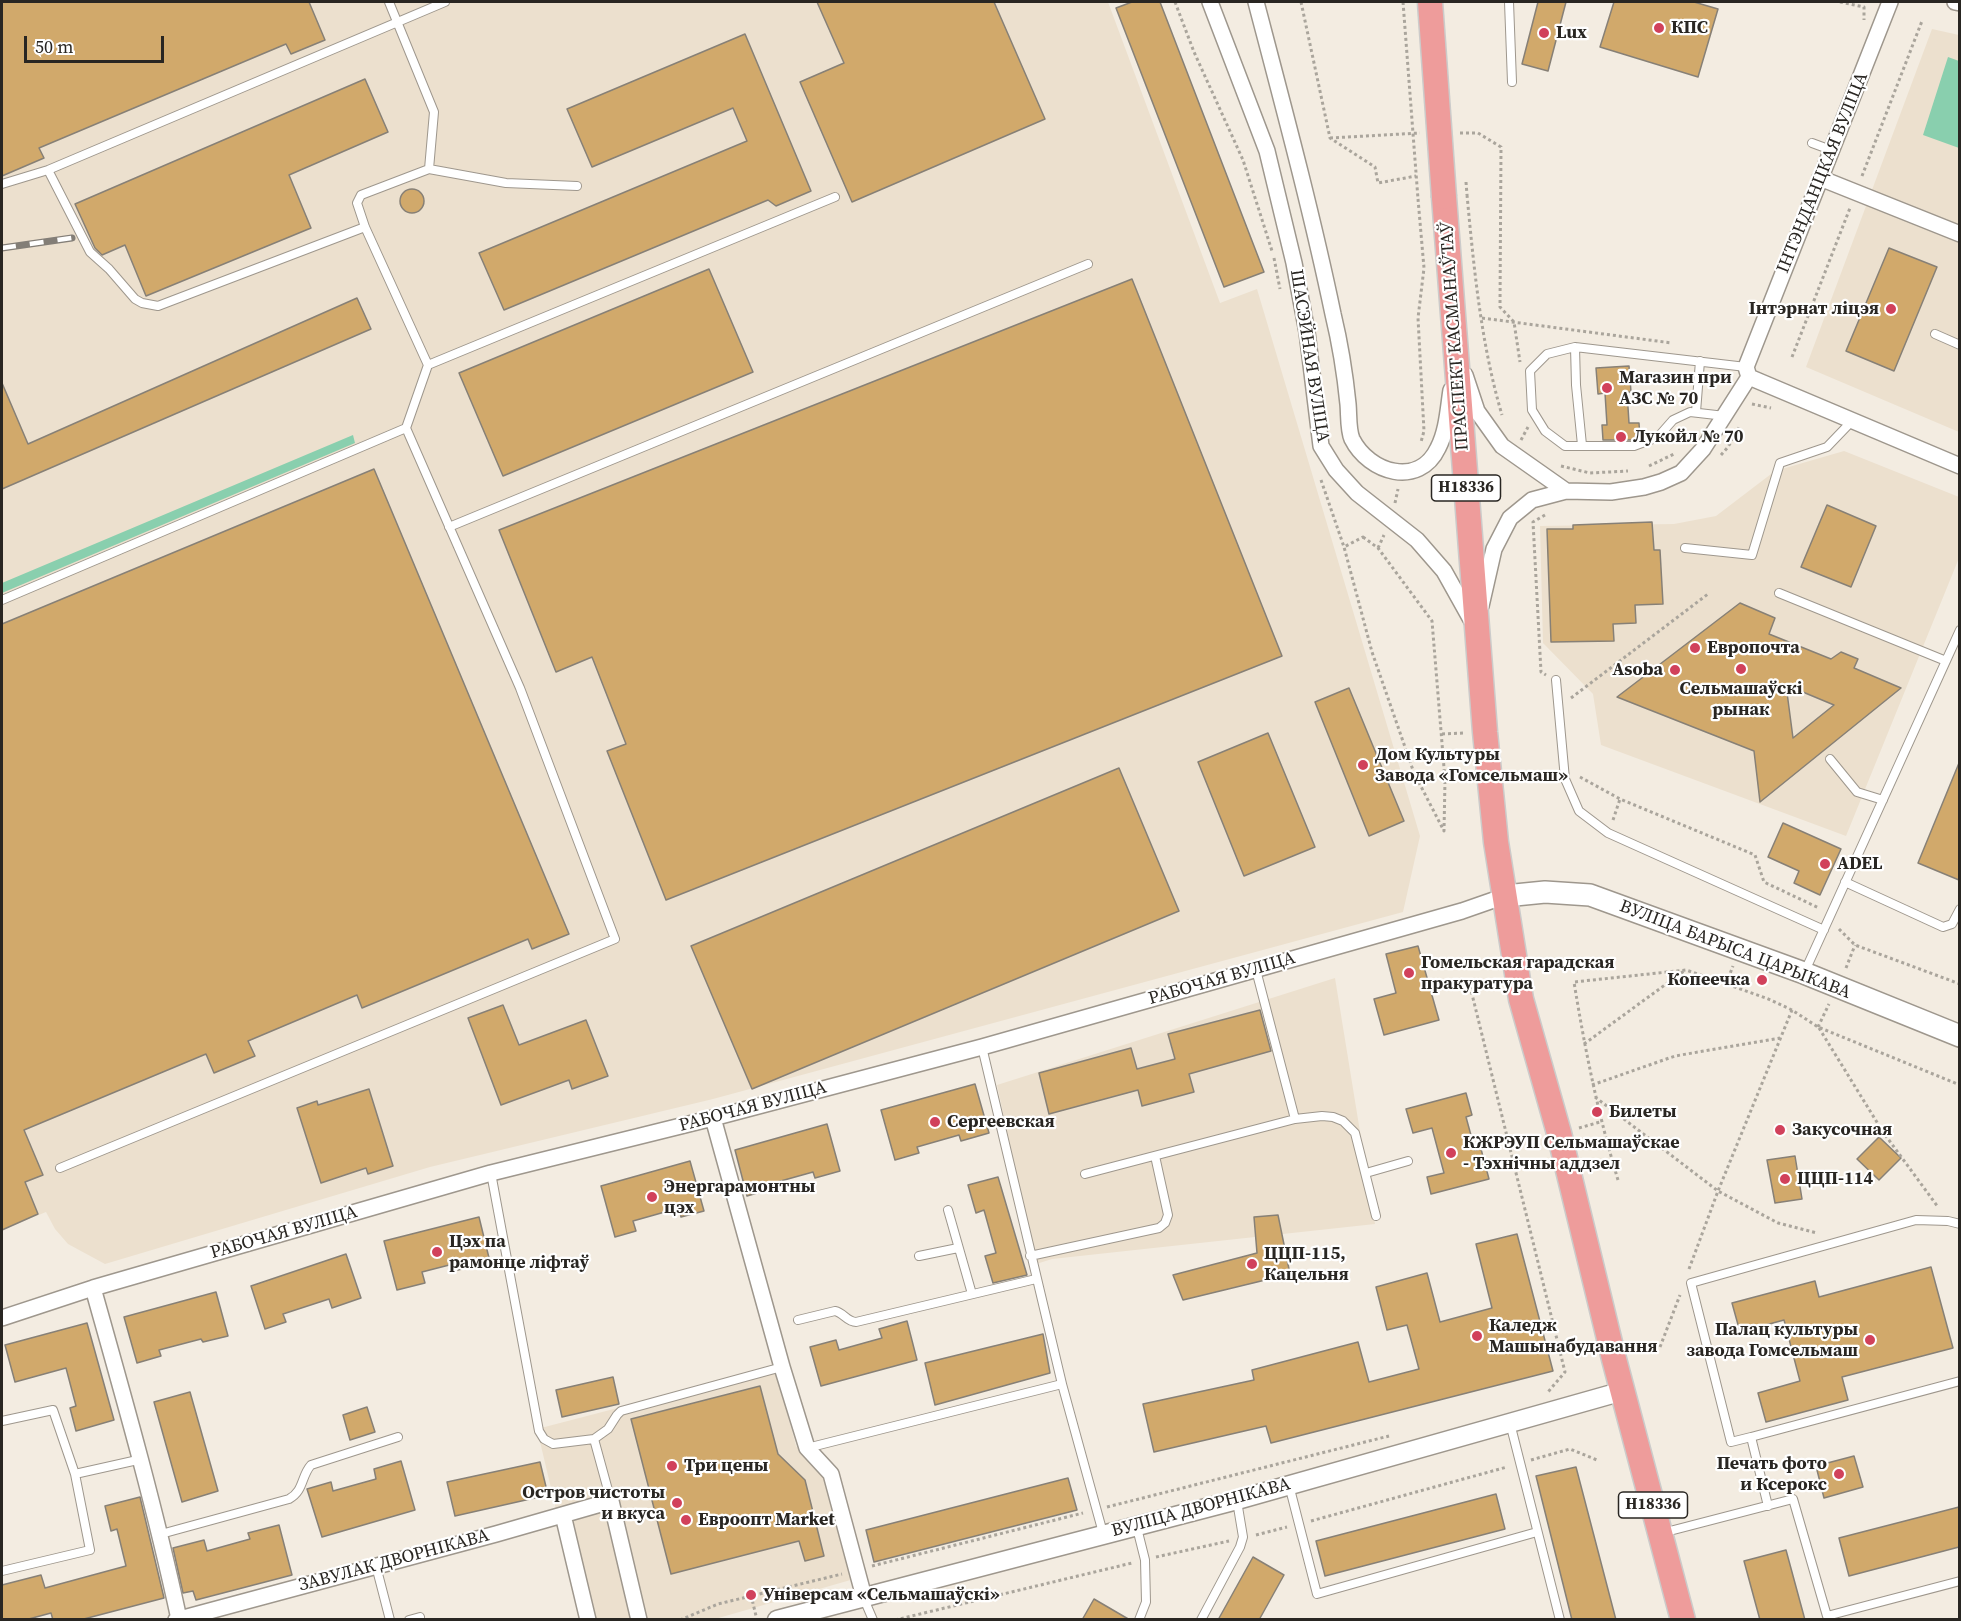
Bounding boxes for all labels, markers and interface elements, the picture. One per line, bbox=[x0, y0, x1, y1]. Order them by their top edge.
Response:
place label: КПС bbox=[1671, 17, 1708, 39]
marker: КПС bbox=[1652, 21, 1666, 35]
place label: Lux bbox=[1556, 22, 1587, 44]
scale bar bbox=[27, 24, 166, 62]
marker: Lux bbox=[1537, 26, 1551, 40]
text: 50 m bbox=[35, 34, 73, 59]
street label: ІНТЭНДАНЦКАЯ ВУЛІЦА bbox=[1773, 69, 1873, 277]
street label: ПРАСПЕКТ КАСМАНАЎТАЎ bbox=[1436, 220, 1474, 452]
street label: ШАСЭЙНАЯ ВУЛІЦА bbox=[1285, 268, 1333, 444]
place label: Інтэрнат ліцэя bbox=[1749, 298, 1879, 320]
marker: Інтэрнат ліцэя bbox=[1884, 302, 1898, 316]
place label: Магазин при АЗС № 70 bbox=[1619, 367, 1732, 410]
marker: Магазин при АЗС № 70 bbox=[1600, 381, 1614, 395]
place label: Лукойл № 70 bbox=[1633, 426, 1743, 448]
marker: Лукойл № 70 bbox=[1614, 430, 1628, 444]
road number: Н18336 bbox=[1432, 475, 1500, 501]
place label: Европочта bbox=[1707, 637, 1800, 659]
marker: Европочта bbox=[1688, 641, 1702, 655]
place label: Asoba bbox=[1612, 659, 1663, 681]
marker: Сельмашаўскі рынак bbox=[1734, 662, 1748, 676]
marker: Asoba bbox=[1668, 663, 1682, 677]
place label: Сельмашаўскі рынак bbox=[1680, 678, 1802, 720]
place label: Дом Культуры Завода «Гомсельмаш» bbox=[1375, 744, 1568, 786]
marker: Дом Культуры Завода «Гомсельмаш» bbox=[1356, 758, 1370, 772]
place label: ADEL bbox=[1837, 853, 1883, 875]
marker: ADEL bbox=[1818, 857, 1832, 871]
street label: ВУЛІЦА БАРЫСА ЦАРЫКАВА bbox=[1616, 896, 1854, 1004]
street label: РАБОЧАЯ ВУЛІЦА bbox=[1146, 948, 1298, 1010]
place label: Гомельская гарадская пракуратура bbox=[1421, 952, 1615, 994]
marker: Гомельская гарадская пракуратура bbox=[1402, 966, 1416, 980]
place label: Копеечка bbox=[1667, 969, 1750, 991]
marker: Копеечка bbox=[1755, 973, 1769, 987]
street label: РАБОЧАЯ ВУЛІЦА bbox=[677, 1077, 829, 1137]
place label: Билеты bbox=[1609, 1101, 1677, 1123]
marker: Билеты bbox=[1590, 1105, 1604, 1119]
place label: Сергеевская bbox=[947, 1111, 1055, 1133]
marker: Сергеевская bbox=[928, 1115, 942, 1129]
place label: Закусочная bbox=[1792, 1119, 1892, 1141]
marker: Закусочная bbox=[1773, 1123, 1787, 1137]
place label: КЖРЭУП Сельмашаўскае - Тэхнічны аддзел bbox=[1463, 1132, 1680, 1174]
marker: КЖРЭУП Сельмашаўскае - Тэхнічны аддзел bbox=[1444, 1146, 1458, 1160]
place label: ЦЦП-114 bbox=[1797, 1168, 1873, 1190]
marker: ЦЦП-114 bbox=[1778, 1172, 1792, 1186]
place label: Энергарамонтны цэх bbox=[664, 1176, 815, 1218]
marker: Энергарамонтны цэх bbox=[645, 1190, 659, 1204]
street label: РАБОЧАЯ ВУЛІЦА bbox=[208, 1202, 360, 1264]
place label: Цэх па рамонце ліфтаў bbox=[449, 1231, 589, 1274]
place label: ЦЦП-115, Кацельня bbox=[1264, 1243, 1349, 1286]
marker: Цэх па рамонце ліфтаў bbox=[430, 1245, 444, 1259]
marker: ЦЦП-115, Кацельня bbox=[1245, 1257, 1259, 1271]
place label: Каледж Машынабудавання bbox=[1489, 1315, 1658, 1358]
place label: Палац культуры завода Гомсельмаш bbox=[1687, 1319, 1858, 1362]
marker: Каледж Машынабудавання bbox=[1470, 1329, 1484, 1343]
marker: Палац культуры завода Гомсельмаш bbox=[1863, 1333, 1877, 1347]
place label: Печать фото и Ксерокс bbox=[1717, 1453, 1827, 1496]
place label: Три цены bbox=[684, 1455, 768, 1477]
marker: Три цены bbox=[665, 1459, 679, 1473]
marker: Печать фото и Ксерокс bbox=[1832, 1467, 1846, 1481]
street label: ВУЛІЦА ДВОРНІКАВА bbox=[1109, 1474, 1293, 1542]
place label: Остров чистоты и вкуса bbox=[522, 1482, 665, 1524]
road number: Н18336 bbox=[1618, 1492, 1688, 1518]
marker: Остров чистоты и вкуса bbox=[670, 1496, 684, 1510]
place label: Евроопт Market bbox=[698, 1509, 835, 1531]
marker: Евроопт Market bbox=[679, 1513, 693, 1527]
street label: ЗАВУЛАК ДВОРНІКАВА bbox=[296, 1525, 492, 1597]
place label: Універсам «Сельмашаўскі» bbox=[763, 1584, 1000, 1606]
marker: Універсам «Сельмашаўскі» bbox=[744, 1588, 758, 1602]

